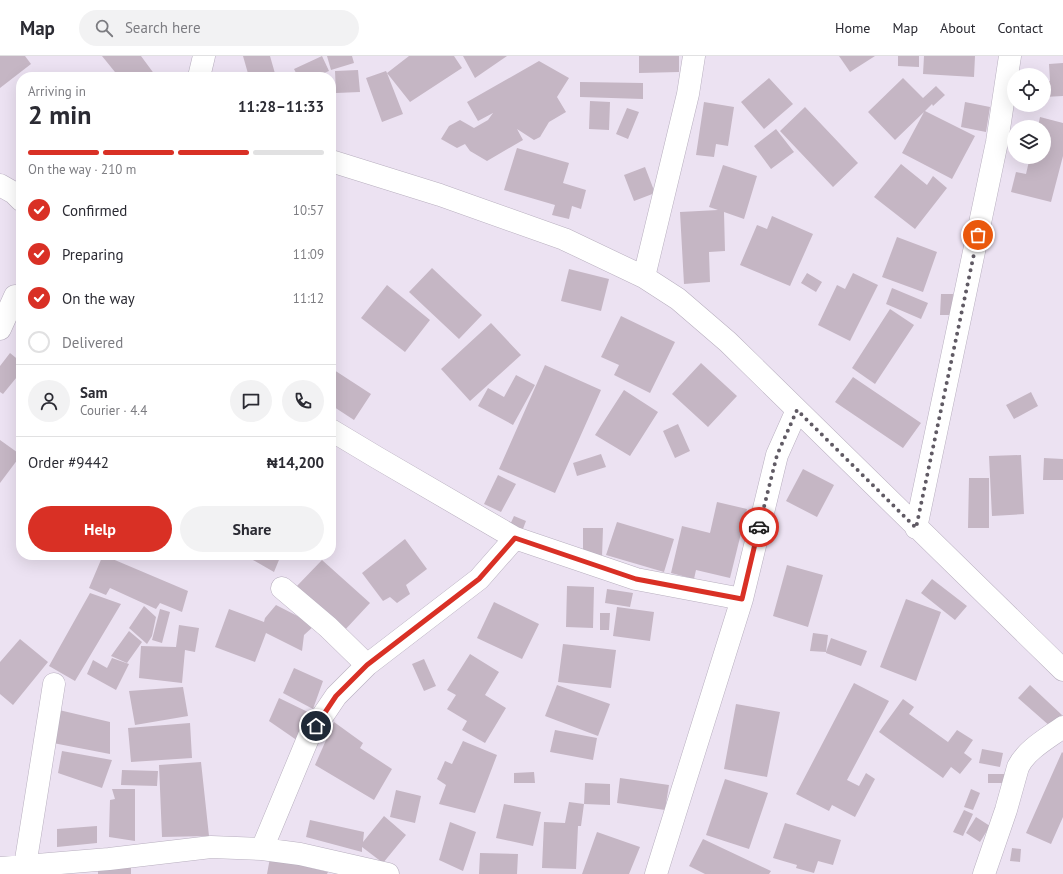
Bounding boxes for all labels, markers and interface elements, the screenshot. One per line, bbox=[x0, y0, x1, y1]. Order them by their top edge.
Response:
search box bbox=[79, 10, 359, 46]
text: Map bbox=[20, 16, 55, 40]
icon: search bbox=[93, 17, 115, 39]
text: Search here bbox=[125, 18, 201, 37]
text: Home bbox=[835, 19, 870, 37]
text: Map bbox=[892, 19, 918, 37]
text: About bbox=[940, 19, 976, 37]
text: Contact bbox=[998, 19, 1043, 37]
map controls bbox=[1007, 68, 1051, 164]
button: locate bbox=[1007, 68, 1051, 112]
text: Arriving in bbox=[28, 83, 86, 100]
text: 11:28–11:33 bbox=[238, 97, 324, 116]
text: 2 min bbox=[28, 98, 91, 131]
button: layers bbox=[1007, 120, 1051, 164]
text: On the way · 210 m bbox=[28, 161, 136, 178]
icon: check bbox=[28, 199, 50, 221]
text: Confirmed bbox=[62, 201, 127, 220]
text: 10:57 bbox=[293, 202, 324, 219]
pin bbox=[961, 218, 995, 252]
icon: bag bbox=[967, 224, 989, 246]
icon: check bbox=[28, 243, 50, 265]
text: Preparing bbox=[62, 245, 124, 264]
text: 11:09 bbox=[293, 246, 324, 263]
icon: check bbox=[28, 287, 50, 309]
text: On the way bbox=[62, 289, 135, 308]
text: 11:12 bbox=[293, 290, 324, 307]
text: Delivered bbox=[62, 333, 123, 352]
button: person bbox=[28, 380, 70, 422]
button: chat bbox=[230, 380, 272, 422]
button: phone bbox=[282, 380, 324, 422]
text: Sam bbox=[80, 383, 107, 402]
text: Courier · 4.4 bbox=[80, 402, 147, 419]
text: Order #9442 bbox=[28, 453, 109, 472]
text: ₦14,200 bbox=[267, 453, 324, 472]
button: Help bbox=[28, 506, 172, 552]
button: Share bbox=[180, 506, 324, 552]
courier bbox=[739, 507, 779, 547]
icon: car bbox=[748, 516, 770, 538]
pin bbox=[299, 709, 333, 743]
icon: home bbox=[305, 715, 327, 737]

